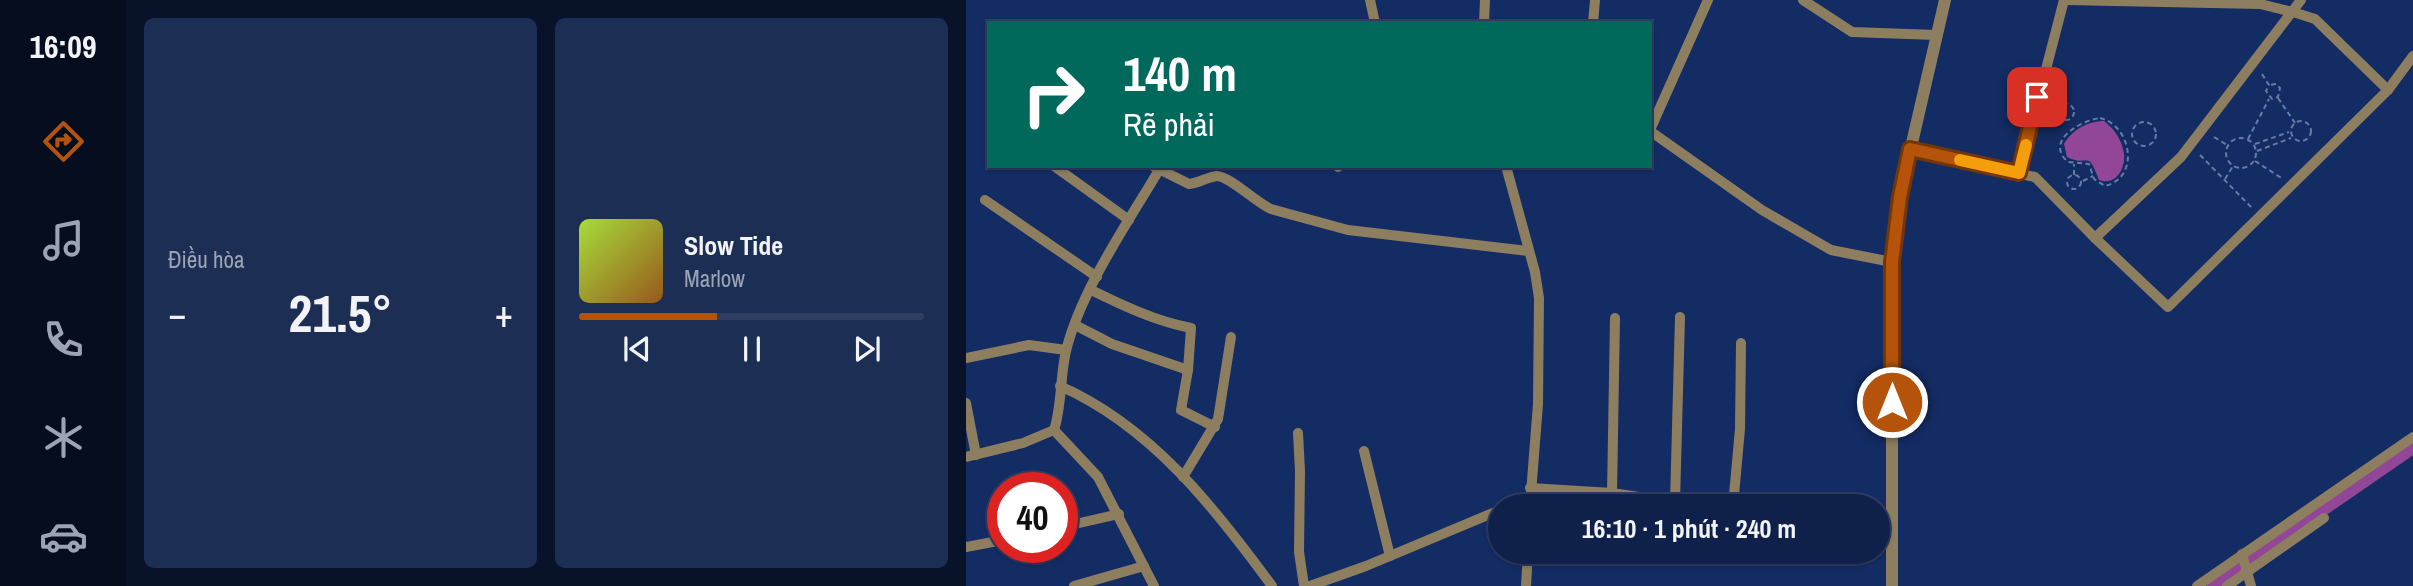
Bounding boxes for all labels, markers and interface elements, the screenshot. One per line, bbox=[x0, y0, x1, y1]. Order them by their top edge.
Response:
text: 16:09 bbox=[29, 25, 97, 68]
text: 140 m bbox=[1123, 40, 1237, 106]
icon: right bbox=[1008, 49, 1099, 140]
pin bbox=[2007, 67, 2067, 127]
icon: arrive bbox=[2018, 78, 2056, 116]
text: Rẽ phải bbox=[1123, 103, 1215, 146]
icon: directions bbox=[39, 117, 88, 166]
icon: music bbox=[39, 216, 88, 265]
text: Slow Tide bbox=[684, 228, 783, 263]
text: Điều hòa bbox=[168, 244, 245, 275]
text: Marlow bbox=[684, 263, 745, 294]
text: 21.5° bbox=[289, 278, 392, 348]
text: − bbox=[168, 288, 186, 339]
text: + bbox=[495, 288, 513, 339]
icon: phone bbox=[39, 315, 88, 364]
icon: previous bbox=[618, 330, 656, 368]
icon: pause bbox=[733, 330, 771, 368]
icon: next bbox=[848, 330, 886, 368]
position arrow bbox=[1855, 365, 1929, 439]
icon: climate bbox=[39, 413, 88, 462]
speed limit sign: 40 bbox=[987, 472, 1078, 563]
text: 16:10 · 1 phút · 240 m bbox=[1582, 511, 1796, 546]
icon: car bbox=[39, 512, 88, 561]

